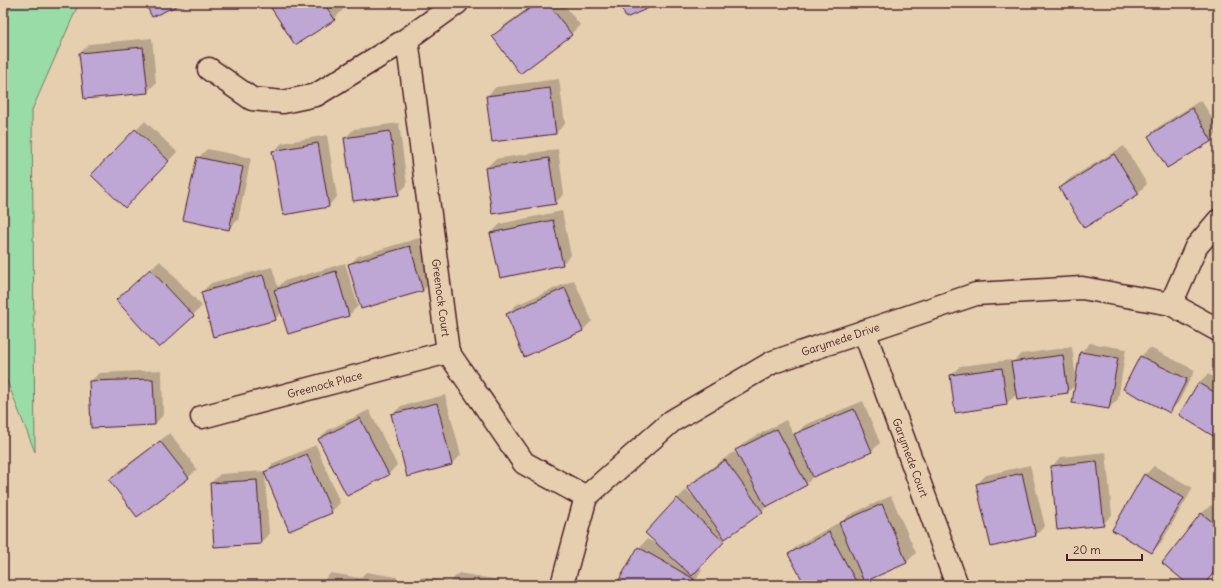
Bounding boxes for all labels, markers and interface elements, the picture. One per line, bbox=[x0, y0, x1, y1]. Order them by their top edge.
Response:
street label: Greenock Court bbox=[429, 258, 453, 338]
street label: Garymede Drive bbox=[799, 320, 881, 359]
street label: Greenock Place bbox=[286, 368, 364, 401]
street label: Garymede Court bbox=[889, 416, 931, 500]
scale bar bbox=[1067, 536, 1142, 562]
text: 20 m bbox=[1073, 542, 1101, 557]

